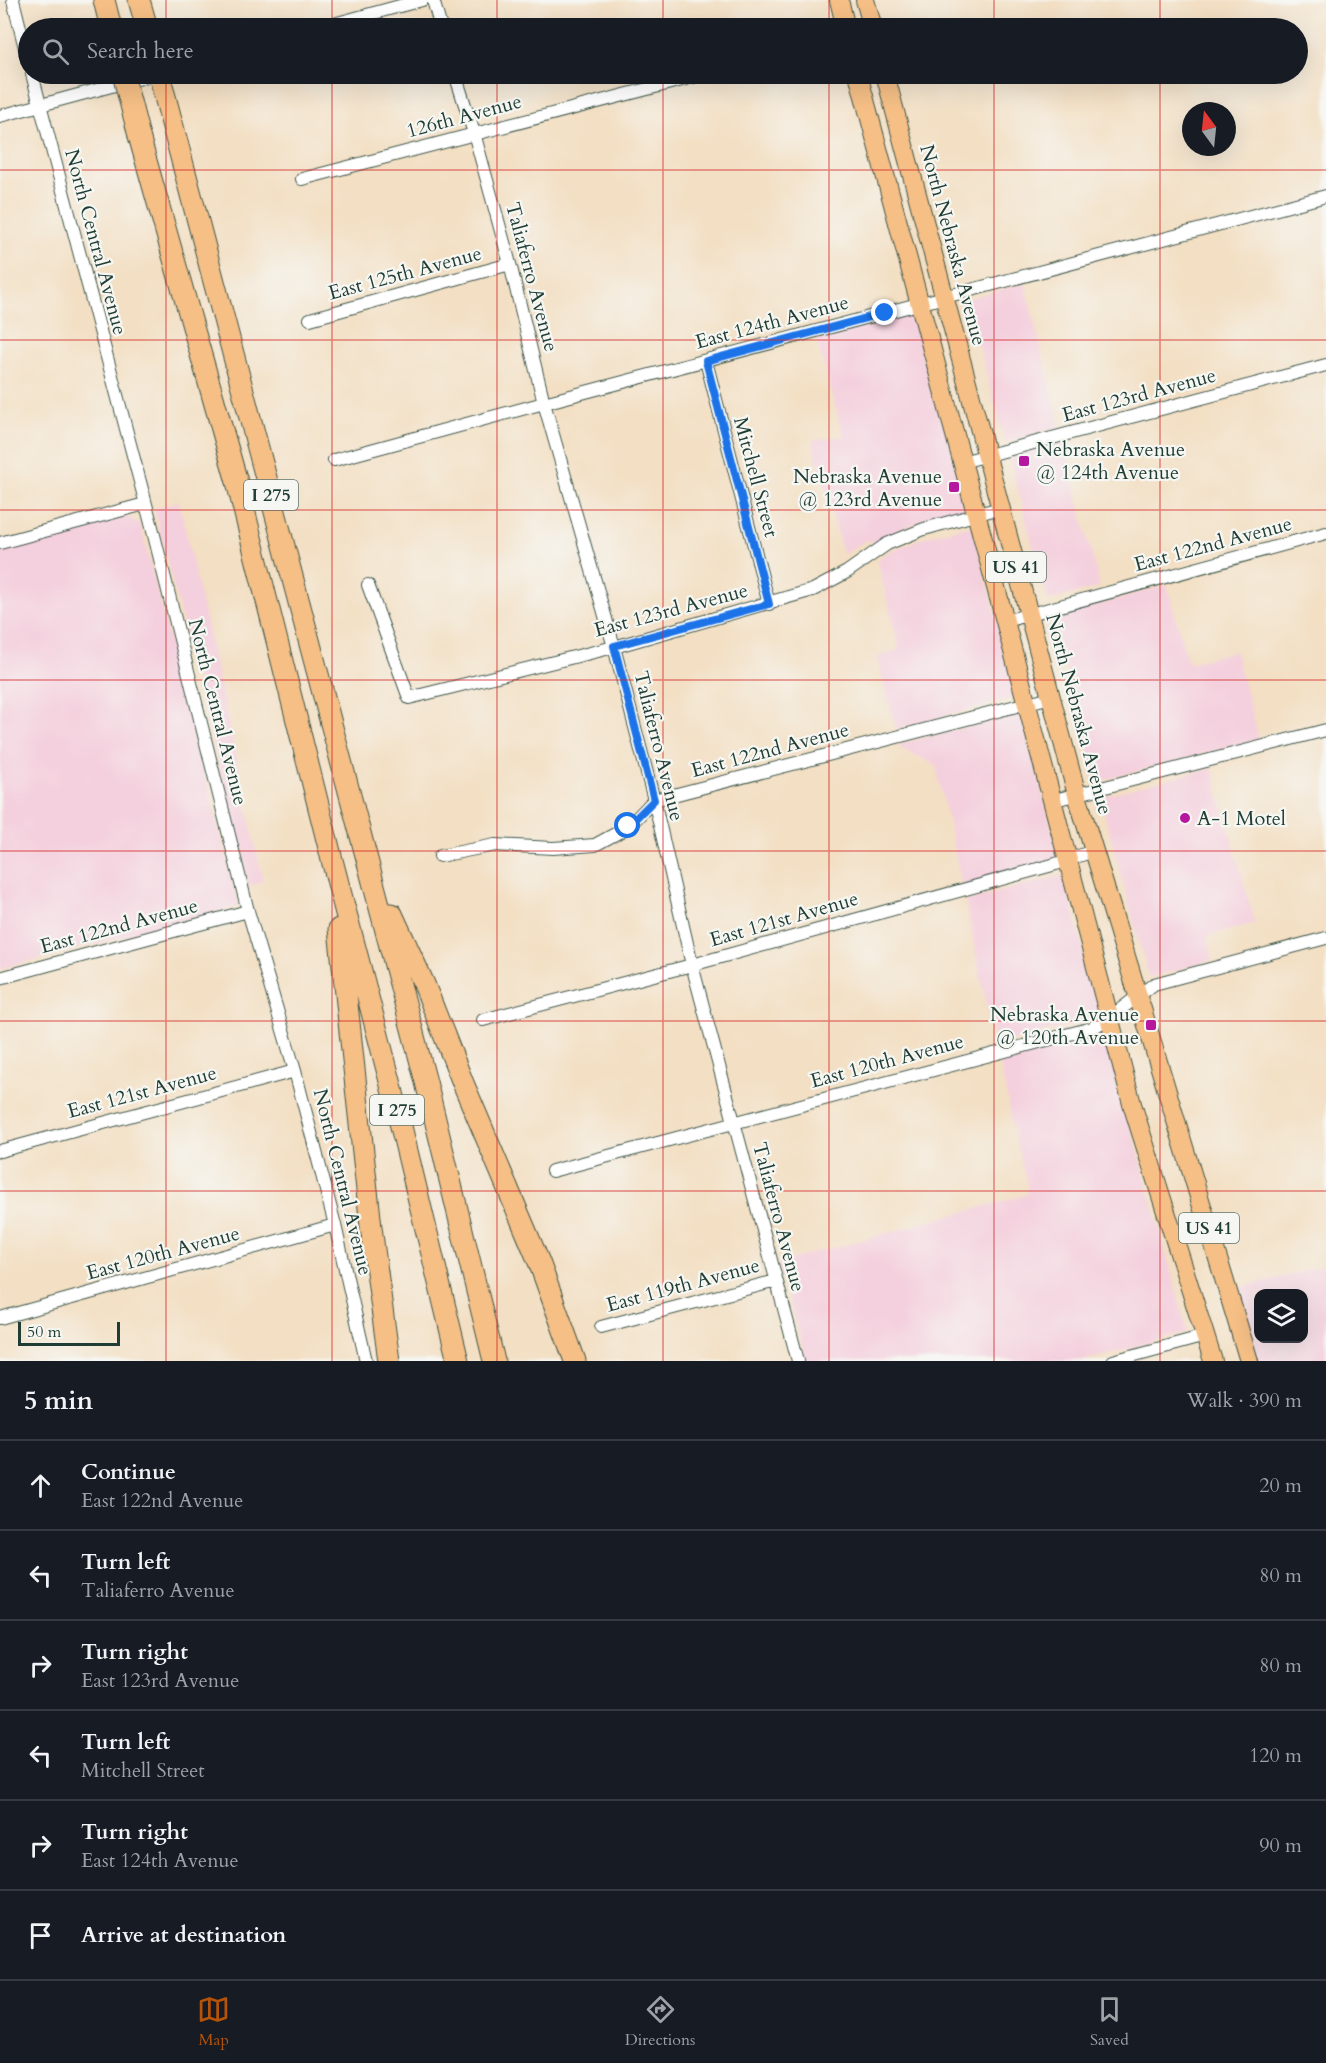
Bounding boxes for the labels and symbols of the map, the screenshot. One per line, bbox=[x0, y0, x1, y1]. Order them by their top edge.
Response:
street label: 126th Avenue bbox=[403, 88, 525, 144]
north arrow bbox=[1182, 102, 1236, 156]
street label: North Nebraska Avenue bbox=[913, 142, 993, 348]
street label: North Central Avenue bbox=[58, 146, 134, 338]
street label: Taliaferro Avenue bbox=[499, 199, 565, 355]
street label: East 125th Avenue bbox=[325, 240, 485, 306]
street label: East 124th Avenue bbox=[692, 289, 852, 355]
route end bbox=[871, 299, 897, 325]
street label: East 123rd Avenue bbox=[1059, 361, 1219, 429]
street label: Mitchell Street bbox=[727, 414, 785, 541]
place label: Nebraska Avenue @ 124th Avenue bbox=[1036, 436, 1185, 486]
marker: Nebraska Avenue @ 124th Avenue bbox=[1017, 454, 1031, 468]
place label: Nebraska Avenue @ 123rd Avenue bbox=[793, 463, 942, 513]
road number: I 275 bbox=[244, 480, 298, 510]
marker: Nebraska Avenue @ 123rd Avenue bbox=[947, 480, 961, 494]
street label: East 122nd Avenue bbox=[1131, 510, 1295, 578]
road number: US 41 bbox=[986, 552, 1046, 582]
street label: East 123rd Avenue bbox=[591, 576, 751, 644]
street label: North Nebraska Avenue bbox=[1039, 611, 1119, 817]
street label: North Central Avenue bbox=[182, 616, 254, 808]
street label: Taliaferro Avenue bbox=[627, 668, 691, 824]
street label: East 122nd Avenue bbox=[688, 716, 852, 784]
place label: A-1 Motel bbox=[1197, 805, 1286, 832]
marker: A-1 Motel bbox=[1178, 811, 1192, 825]
route start bbox=[614, 812, 640, 838]
street label: East 121st Avenue bbox=[707, 885, 861, 953]
street label: East 122nd Avenue bbox=[37, 892, 201, 960]
place label: Nebraska Avenue @ 120th Avenue bbox=[990, 1001, 1139, 1051]
marker: Nebraska Avenue @ 120th Avenue bbox=[1144, 1018, 1158, 1032]
street label: East 120th Avenue bbox=[807, 1028, 967, 1094]
street label: East 121st Avenue bbox=[64, 1059, 220, 1125]
street label: North Central Avenue bbox=[307, 1086, 379, 1278]
road number: I 275 bbox=[370, 1095, 424, 1125]
street label: Taliaferro Avenue bbox=[746, 1139, 812, 1295]
road number: US 41 bbox=[1179, 1213, 1239, 1243]
street label: East 120th Avenue bbox=[83, 1220, 243, 1286]
street label: East 119th Avenue bbox=[603, 1252, 763, 1318]
scale bar bbox=[18, 1319, 120, 1346]

